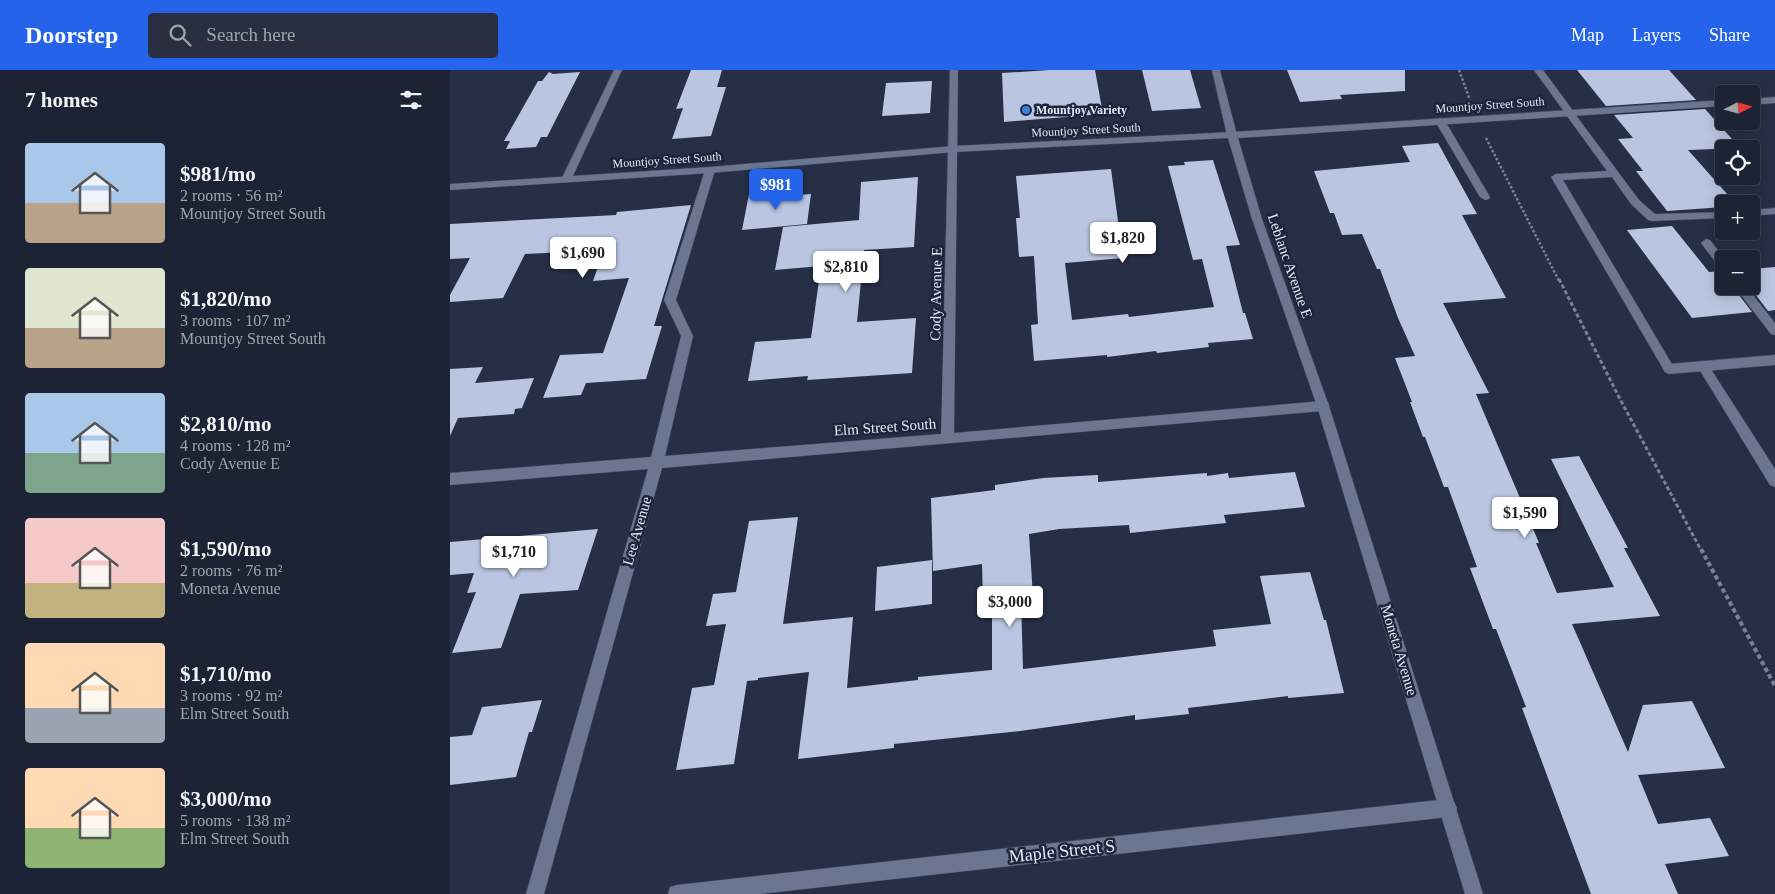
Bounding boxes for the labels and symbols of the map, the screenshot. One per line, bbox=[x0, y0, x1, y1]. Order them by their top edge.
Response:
north arrow bbox=[1715, 85, 1760, 130]
street label: Mountjoy Street South bbox=[1435, 94, 1545, 116]
place label: Mountjoy Variety bbox=[1036, 103, 1127, 117]
marker: Mountjoy Variety bbox=[1020, 104, 1032, 116]
street label: Mountjoy Street South bbox=[1031, 120, 1141, 140]
street label: Mountjoy Street South bbox=[612, 149, 722, 171]
pin: $981 bbox=[746, 168, 806, 211]
street label: Leblanc Avenue E bbox=[1265, 212, 1315, 320]
pin: $1,820 bbox=[1082, 222, 1164, 264]
pin: $1,690 bbox=[542, 236, 624, 279]
street label: Cody Avenue E bbox=[927, 247, 945, 341]
pin: $2,810 bbox=[805, 250, 887, 293]
street label: Elm Street South bbox=[833, 415, 937, 439]
street label: Lee Avenue bbox=[620, 494, 655, 567]
pin: $1,590 bbox=[1484, 496, 1566, 539]
pin: $1,710 bbox=[473, 536, 555, 578]
pin: $3,000 bbox=[969, 586, 1051, 628]
street label: Moneta Avenue bbox=[1378, 603, 1421, 698]
street label: Maple Street S bbox=[1008, 835, 1116, 867]

